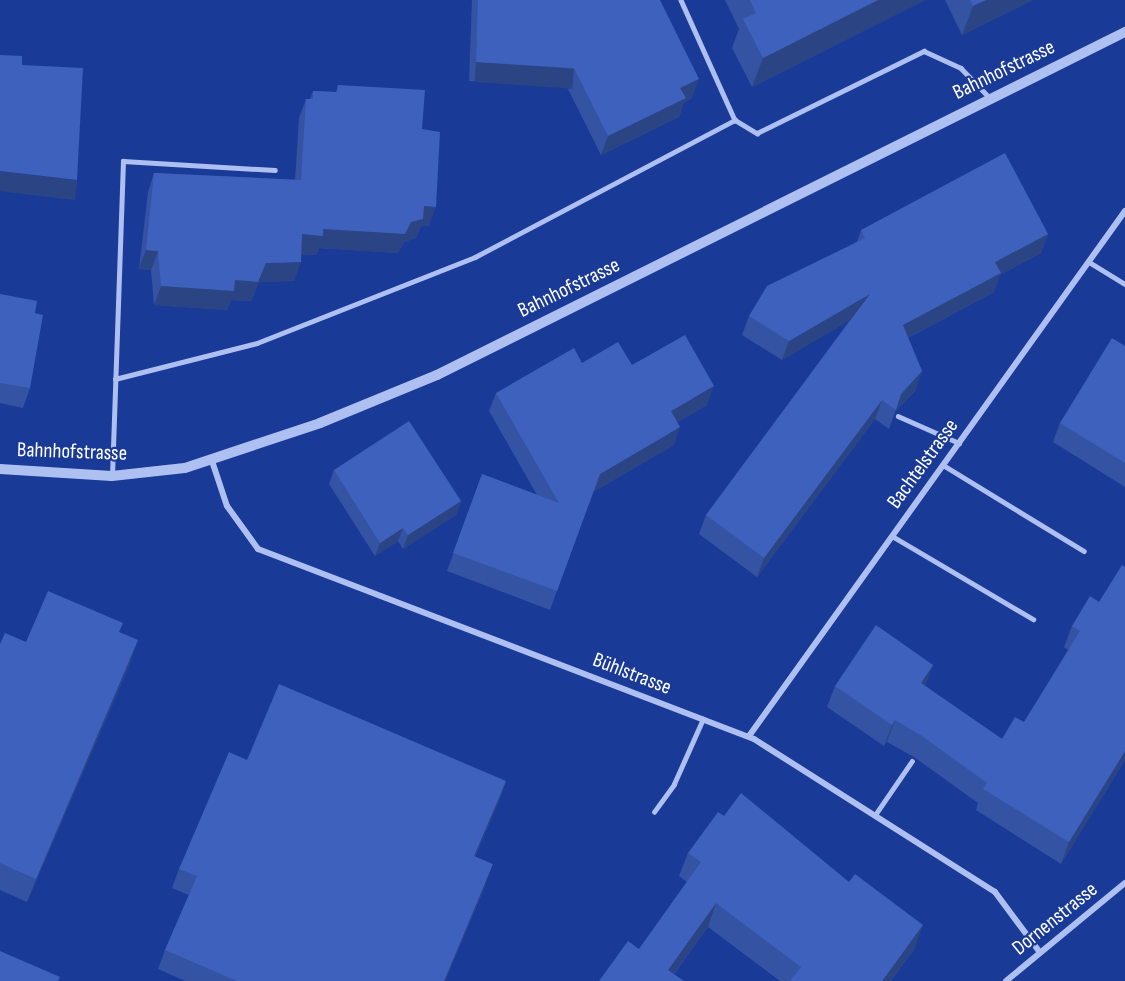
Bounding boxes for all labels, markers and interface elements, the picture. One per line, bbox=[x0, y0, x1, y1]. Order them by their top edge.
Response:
street label: Bahnhofstrasse bbox=[949, 35, 1059, 105]
street label: Bahnhofstrasse bbox=[514, 253, 624, 323]
street label: Bachtelstrasse bbox=[882, 414, 964, 514]
street label: Bahnhofstrasse bbox=[17, 437, 127, 467]
street label: Bühlstrasse bbox=[589, 648, 675, 700]
street label: Dornenstrasse bbox=[1007, 877, 1103, 961]

